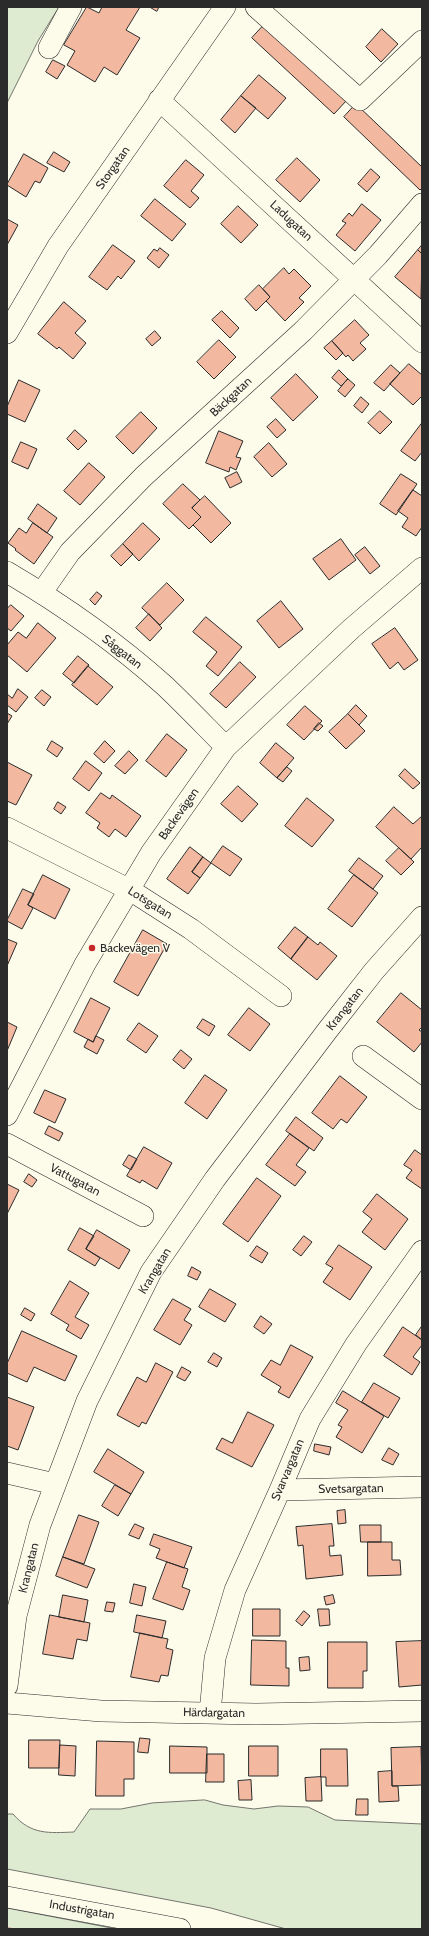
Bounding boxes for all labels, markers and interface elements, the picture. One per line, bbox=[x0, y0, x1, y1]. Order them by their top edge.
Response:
street label: Storgatan bbox=[93, 144, 133, 192]
street label: Ladugatan bbox=[267, 198, 315, 244]
street label: Bäckgatan bbox=[207, 374, 255, 420]
street label: Såggatan bbox=[99, 632, 145, 672]
street label: Backevägen bbox=[156, 785, 202, 843]
street label: Lotsgatan bbox=[125, 884, 175, 922]
place label: Backevägen V bbox=[100, 941, 170, 955]
marker: Backevägen V bbox=[87, 943, 97, 953]
street label: Krangatan bbox=[324, 984, 366, 1034]
street label: Vattugatan bbox=[47, 1161, 103, 1199]
street label: Krangatan bbox=[136, 1245, 174, 1297]
street label: Svarvargatan bbox=[269, 1437, 307, 1503]
street label: Svetsargatan bbox=[318, 1481, 384, 1497]
street label: Krangatan bbox=[16, 1541, 42, 1595]
street label: Härdargatan bbox=[183, 1705, 245, 1721]
street label: Industrigatan bbox=[48, 1897, 116, 1923]

